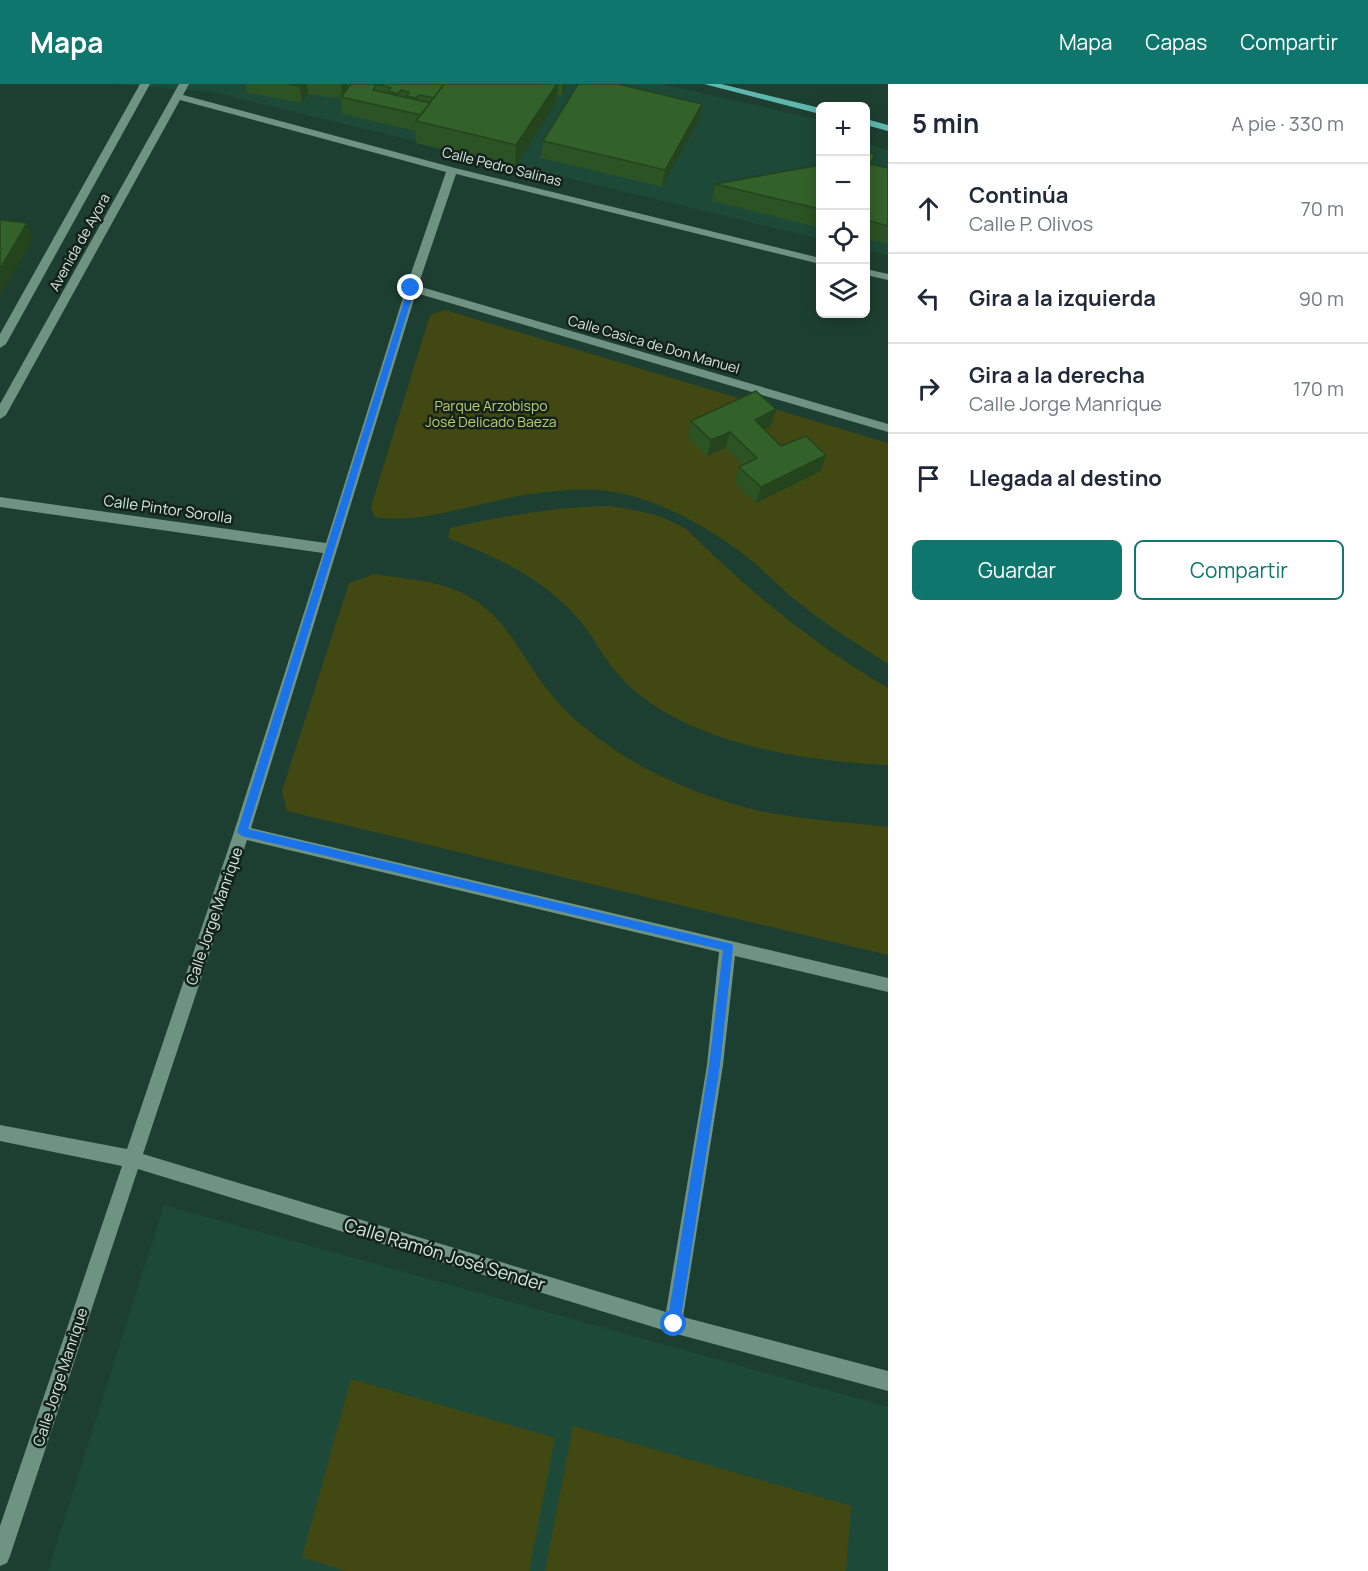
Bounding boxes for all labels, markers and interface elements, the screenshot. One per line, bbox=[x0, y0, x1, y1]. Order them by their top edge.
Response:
text: Mapa bbox=[30, 23, 103, 61]
text: Mapa bbox=[1059, 28, 1112, 56]
text: Capas bbox=[1145, 28, 1207, 56]
text: Compartir bbox=[1240, 28, 1338, 56]
map controls bbox=[816, 102, 870, 318]
button: + bbox=[816, 102, 870, 156]
text: 5 min bbox=[912, 105, 979, 141]
text: A pie · 330 m bbox=[1231, 110, 1344, 137]
street label: Calle Pedro Salinas bbox=[440, 142, 564, 190]
button: − bbox=[816, 156, 870, 210]
text: Continúa bbox=[969, 180, 1069, 210]
street label: Avenida de Ayora bbox=[44, 190, 114, 294]
icon: ahead bbox=[912, 192, 945, 225]
text: 70 m bbox=[1301, 195, 1344, 222]
button: locate bbox=[816, 210, 870, 264]
text: Calle P. Olivos bbox=[969, 210, 1093, 237]
button: layers bbox=[816, 264, 870, 318]
route end bbox=[397, 274, 423, 300]
icon: left bbox=[912, 282, 945, 315]
text: Gira a la izquierda bbox=[969, 283, 1156, 313]
text: 90 m bbox=[1298, 285, 1344, 312]
street label: Calle Casica de Don Manuel bbox=[566, 310, 742, 378]
text: Gira a la derecha bbox=[969, 360, 1145, 390]
icon: right bbox=[912, 372, 945, 405]
text: 170 m bbox=[1293, 375, 1344, 402]
text: Calle Jorge Manrique bbox=[969, 390, 1162, 417]
park label: Parque Arzobispo José Delicado Baeza bbox=[425, 396, 557, 431]
icon: arrive bbox=[912, 462, 945, 495]
text: Llegada al destino bbox=[969, 463, 1162, 493]
street label: Calle Pintor Sorolla bbox=[102, 490, 234, 528]
button: Guardar bbox=[912, 540, 1122, 600]
button: Compartir bbox=[1134, 540, 1344, 600]
street label: Calle Jorge Manrique bbox=[181, 844, 248, 988]
street label: Calle Ramón José Sender bbox=[342, 1212, 549, 1296]
street label: Calle Jorge Manrique bbox=[28, 1305, 92, 1449]
route start bbox=[660, 1310, 686, 1336]

